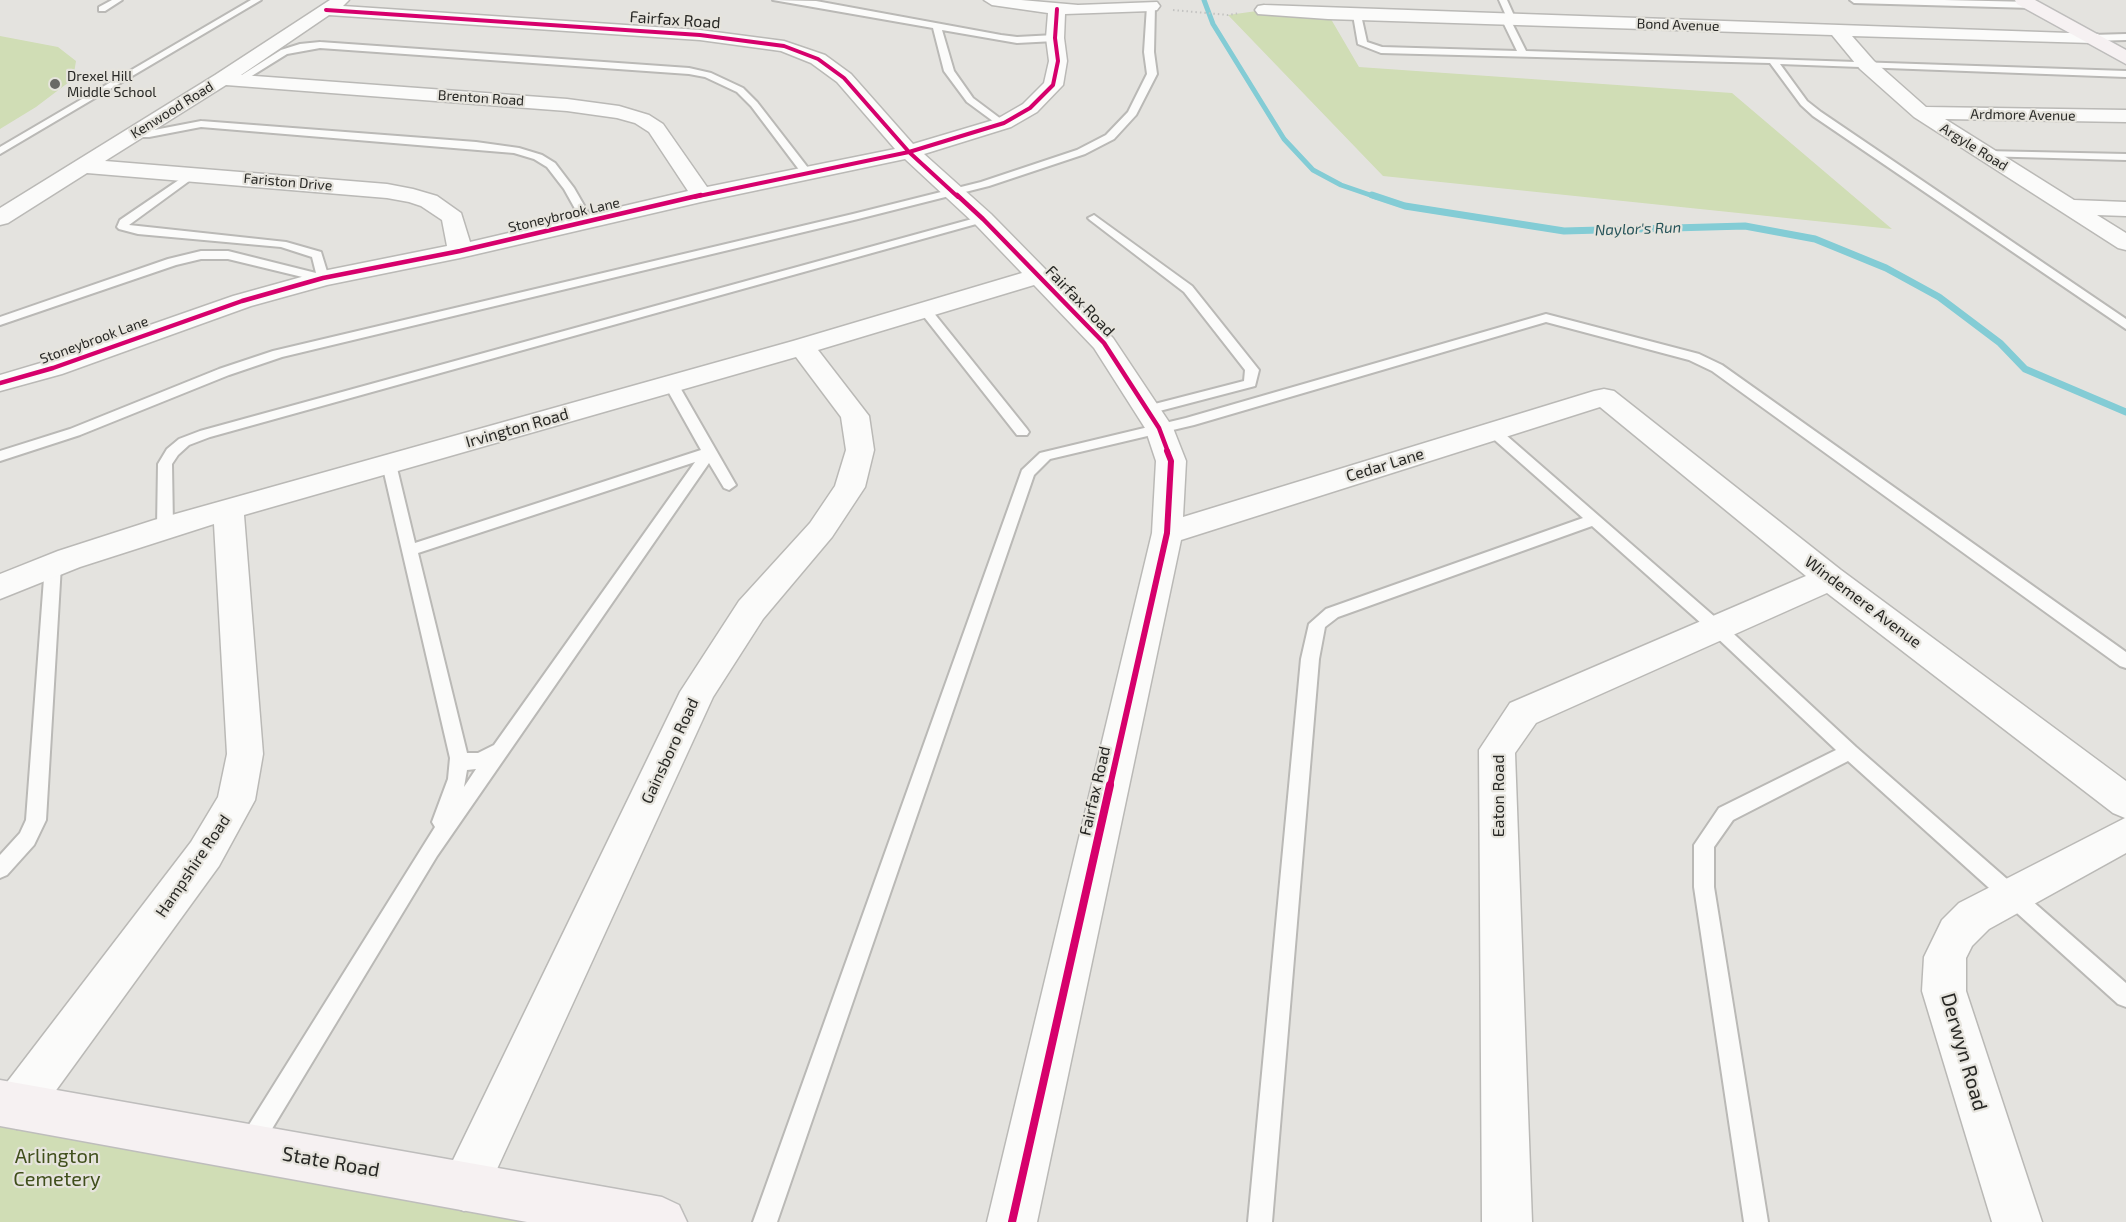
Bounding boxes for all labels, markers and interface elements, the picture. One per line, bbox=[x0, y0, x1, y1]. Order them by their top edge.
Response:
street label: Fairfax Road bbox=[629, 7, 721, 33]
street label: Bond Avenue bbox=[1636, 15, 1720, 35]
place label: Drexel Hill Middle School bbox=[67, 68, 156, 100]
marker: Drexel Hill Middle School bbox=[48, 77, 62, 91]
street label: Kenwood Road bbox=[127, 78, 217, 142]
street label: Brenton Road bbox=[437, 87, 525, 109]
street label: Ardmore Avenue bbox=[1970, 106, 2076, 124]
street label: Argyle Road bbox=[1937, 120, 2011, 174]
street label: Fariston Drive bbox=[243, 170, 333, 194]
street label: Stoneybrook Lane bbox=[506, 194, 622, 236]
water label: Naylor's Run bbox=[1594, 218, 1682, 240]
street label: Fairfax Road bbox=[1041, 262, 1119, 340]
street label: Stoneybrook Lane bbox=[37, 313, 151, 367]
street label: Irvington Road bbox=[463, 404, 571, 452]
street label: Cedar Lane bbox=[1344, 444, 1426, 486]
street label: Windemere Avenue bbox=[1801, 552, 1925, 652]
street label: Gainsboro Road bbox=[637, 695, 703, 807]
street label: Fairfax Road bbox=[1075, 744, 1115, 838]
street label: Eaton Road bbox=[1489, 755, 1509, 837]
street label: Hampshire Road bbox=[152, 811, 234, 921]
street label: Derwyn Road bbox=[1936, 990, 1992, 1114]
street label: State Road bbox=[280, 1142, 382, 1182]
park label: Arlington Cemetery bbox=[13, 1144, 101, 1191]

